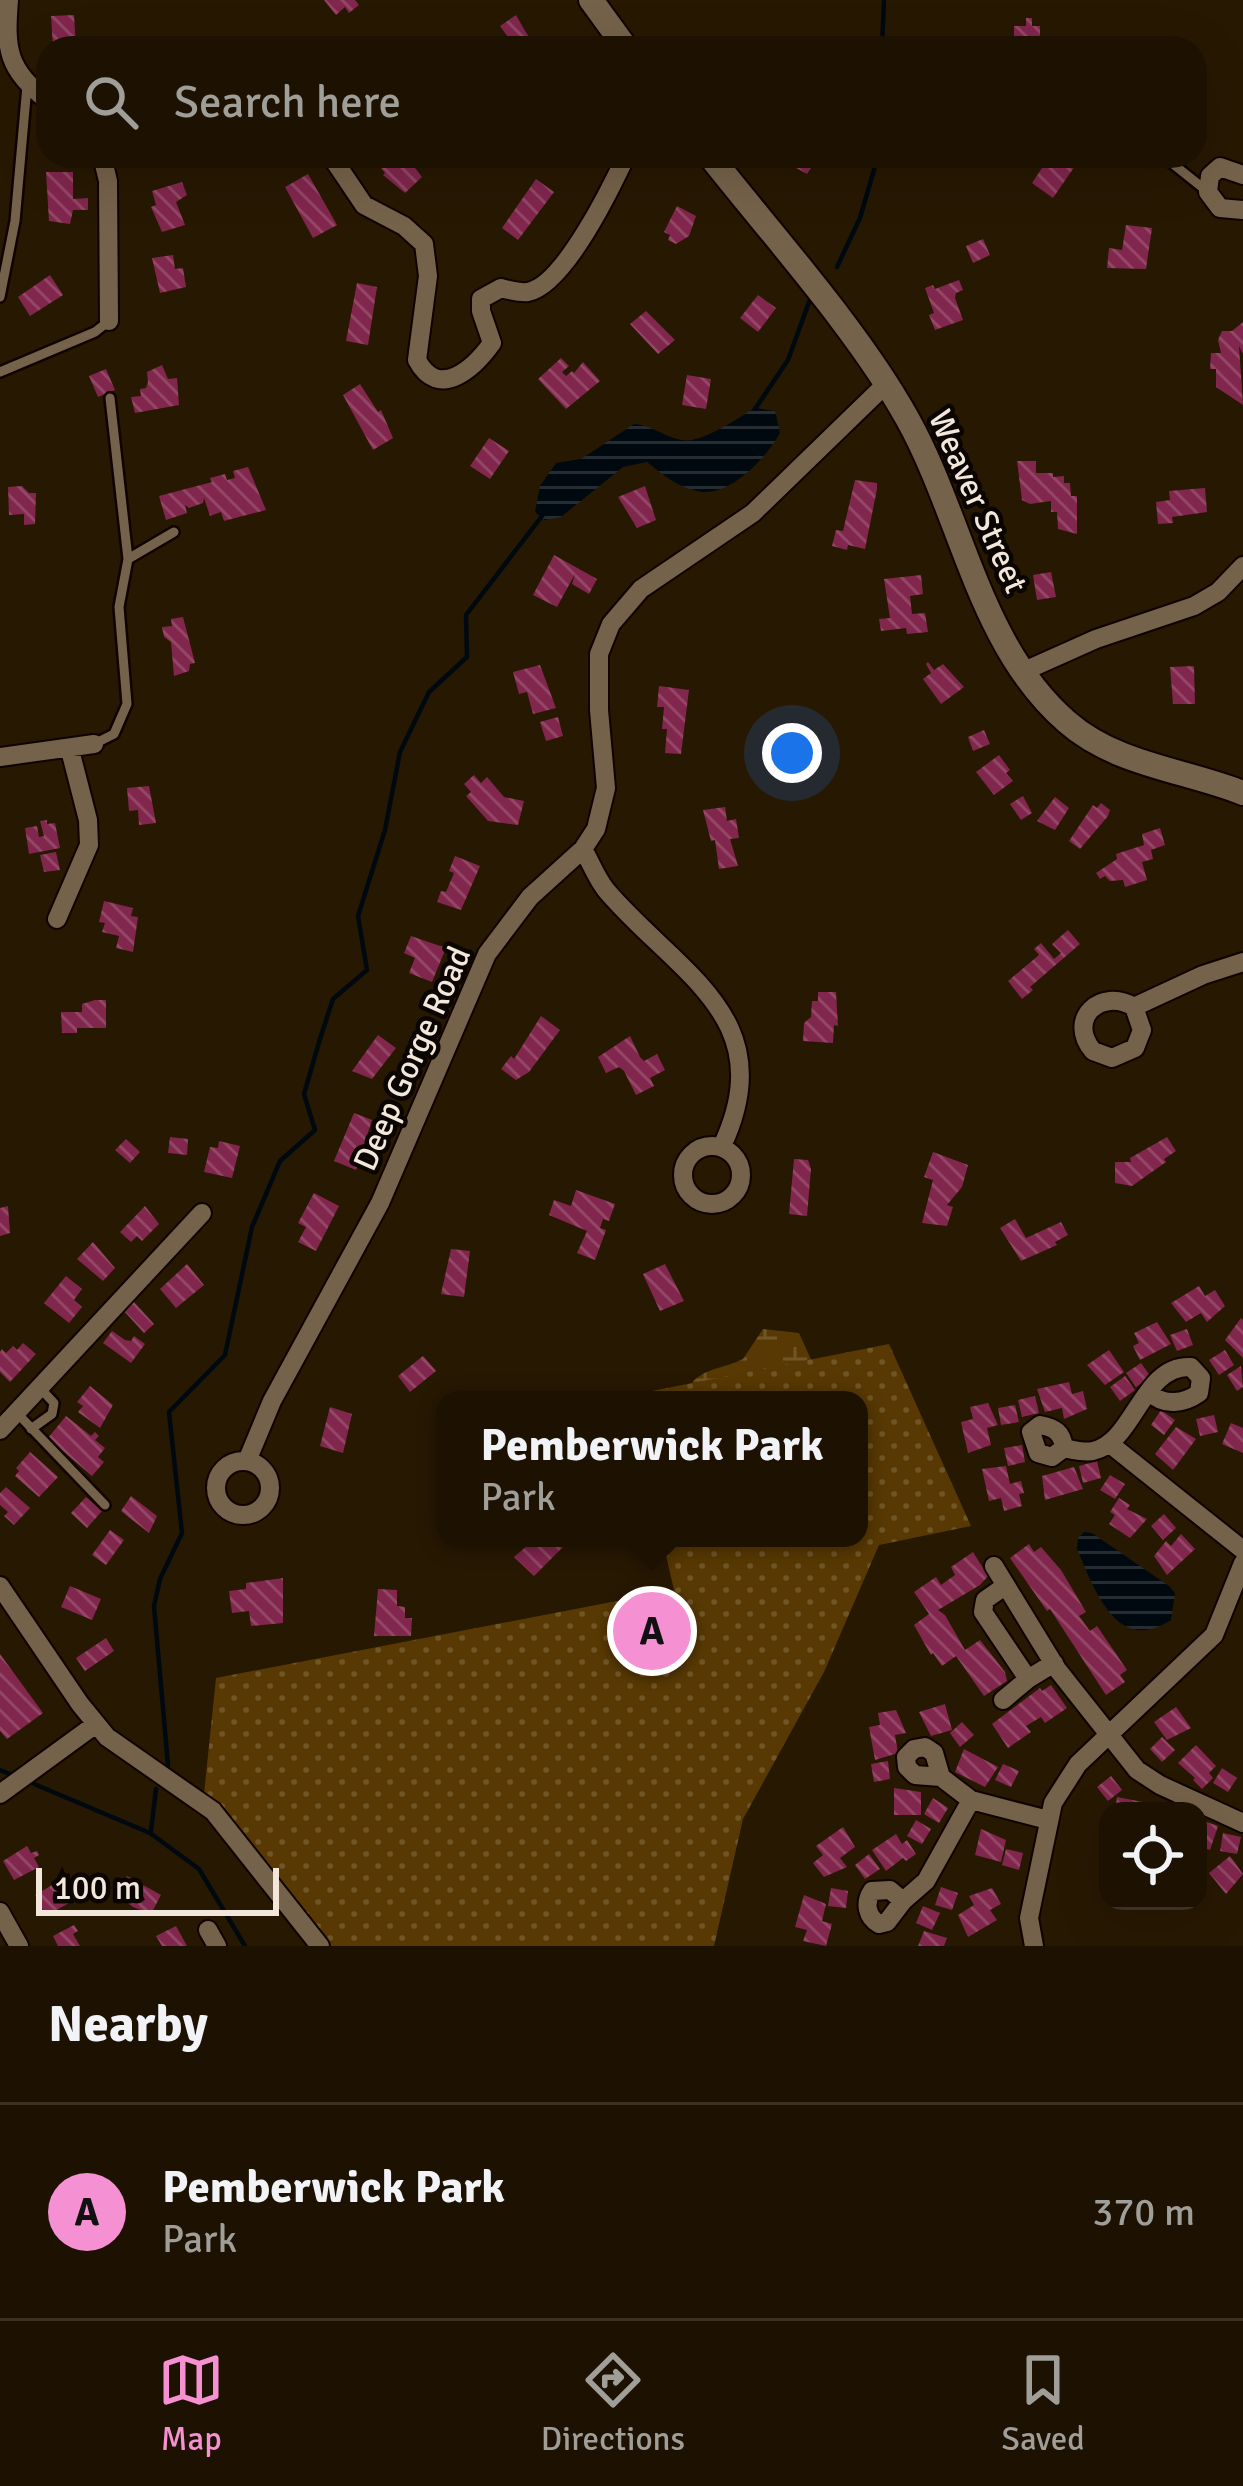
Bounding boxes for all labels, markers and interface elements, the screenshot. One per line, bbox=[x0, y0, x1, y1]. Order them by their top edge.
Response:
search box bbox=[36, 36, 1207, 168]
icon: search bbox=[78, 69, 144, 135]
text: Search here bbox=[174, 75, 401, 130]
street label: Weaver Street bbox=[919, 404, 1036, 599]
your location bbox=[762, 723, 822, 783]
street label: Deep Gorge Road bbox=[345, 940, 480, 1177]
popup bbox=[436, 1391, 868, 1547]
text: Pemberwick Park bbox=[481, 1418, 823, 1473]
text: Park bbox=[481, 1473, 556, 1521]
pin: A bbox=[613, 1586, 691, 1676]
map controls bbox=[1099, 1802, 1207, 1910]
button: locate bbox=[1099, 1802, 1207, 1910]
scale bar bbox=[36, 1862, 279, 1915]
text: 100 m bbox=[54, 1868, 141, 1909]
text: Nearby bbox=[48, 1993, 208, 2056]
text: Pemberwick Park bbox=[162, 2160, 505, 2215]
text: A bbox=[75, 2188, 99, 2236]
text: 370 m bbox=[1092, 2188, 1195, 2236]
text: Park bbox=[162, 2215, 237, 2263]
tab: Map bbox=[158, 2347, 224, 2460]
tab: Directions bbox=[541, 2347, 685, 2460]
tab: Saved bbox=[1002, 2347, 1085, 2460]

